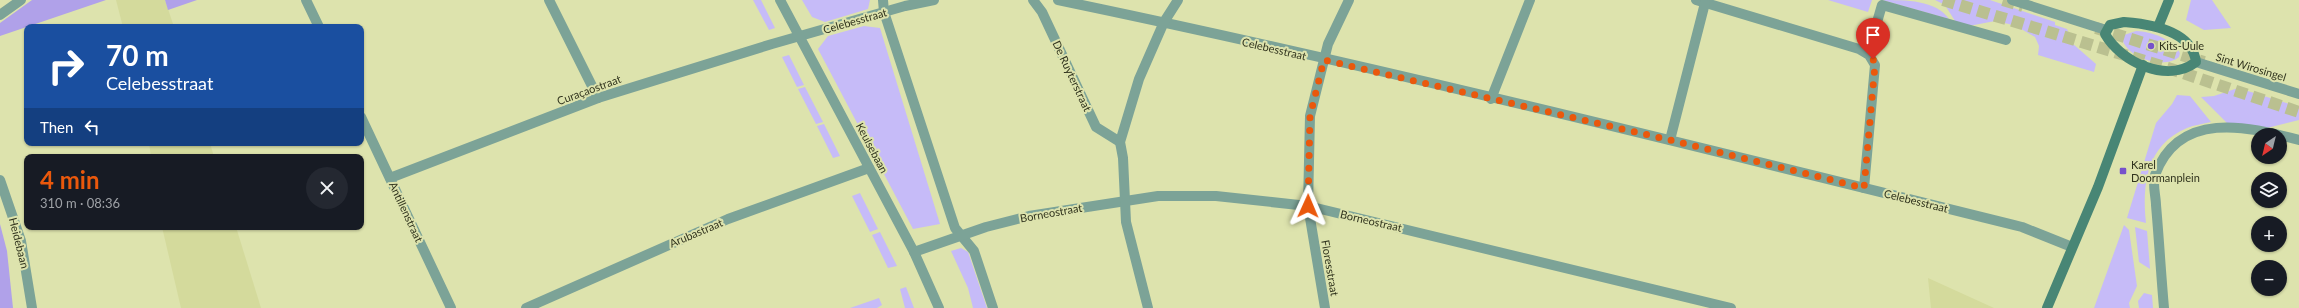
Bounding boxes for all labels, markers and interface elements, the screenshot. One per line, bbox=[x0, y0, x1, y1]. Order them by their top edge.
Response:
street label: Celebesstraat bbox=[822, 5, 888, 36]
pin bbox=[1856, 18, 1890, 59]
icon: arrive bbox=[1862, 24, 1884, 46]
street label: Celebesstraat bbox=[1241, 35, 1308, 62]
text: 70 m bbox=[106, 38, 169, 72]
street label: De Ruyterstraat bbox=[1050, 38, 1095, 113]
place label: Kits-Uule bbox=[2159, 39, 2204, 52]
icon: right bbox=[40, 40, 92, 92]
marker: Kits-Uule bbox=[2146, 41, 2156, 51]
street label: Sint Wirosingel bbox=[2214, 50, 2288, 83]
text: Celebesstraat bbox=[106, 72, 213, 94]
street label: Curaçaostraat bbox=[555, 72, 623, 107]
icon: left bbox=[81, 116, 103, 138]
text: Then bbox=[40, 118, 73, 136]
street label: Keulsebaan bbox=[854, 120, 891, 175]
north arrow bbox=[2251, 128, 2287, 164]
map controls bbox=[2251, 128, 2287, 296]
place label: Karel Doormanplein bbox=[2131, 158, 2200, 184]
text: 4 min bbox=[40, 165, 100, 194]
marker: Karel Doormanplein bbox=[2118, 166, 2128, 176]
button: close bbox=[306, 167, 348, 209]
button: layers bbox=[2251, 172, 2287, 208]
street label: Antillenstraat bbox=[387, 180, 426, 244]
position arrow bbox=[1287, 185, 1329, 227]
street label: Celebesstraat bbox=[1883, 186, 1950, 215]
text: 310 m · 08:36 bbox=[40, 195, 120, 211]
street label: Borneostraat bbox=[1019, 201, 1083, 224]
street label: Borneostraat bbox=[1339, 207, 1403, 234]
street label: Arubastraat bbox=[667, 215, 724, 250]
street label: Heidebaan bbox=[7, 216, 32, 270]
button: + bbox=[2251, 216, 2287, 252]
street label: Floresstraat bbox=[1319, 239, 1342, 297]
button: − bbox=[2251, 260, 2287, 296]

